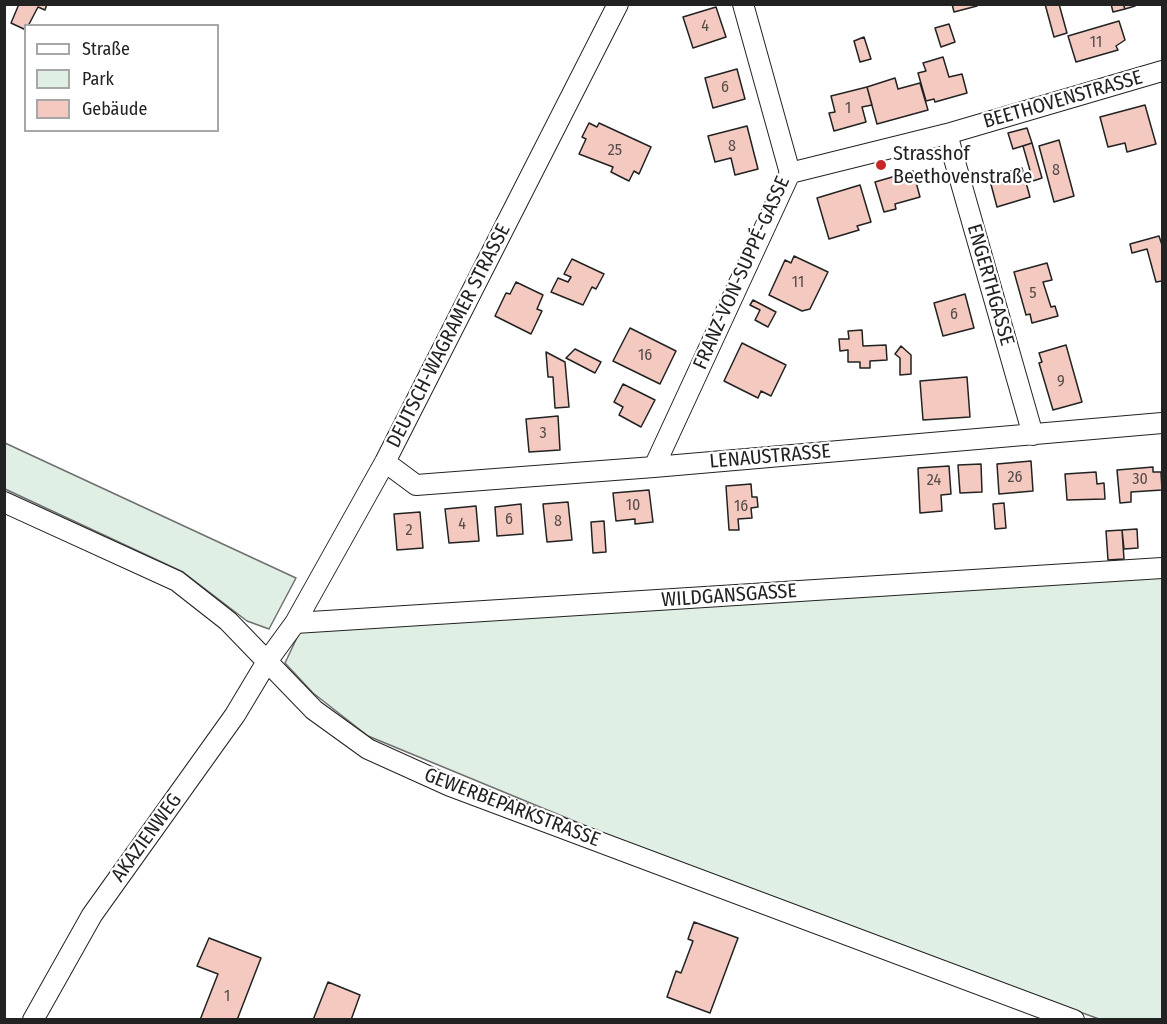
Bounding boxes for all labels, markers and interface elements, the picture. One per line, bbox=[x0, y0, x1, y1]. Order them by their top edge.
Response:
house number: 4 bbox=[701, 17, 709, 37]
legend bbox=[24, 24, 219, 132]
house number: 11 bbox=[1090, 33, 1102, 53]
text: Straße bbox=[82, 38, 130, 60]
street label: BEETHOVENSTRASSE bbox=[981, 66, 1145, 134]
text: Park bbox=[82, 68, 114, 90]
house number: 6 bbox=[721, 78, 729, 98]
text: Gebäude bbox=[82, 98, 147, 120]
house number: 1 bbox=[845, 99, 851, 119]
house number: 8 bbox=[728, 137, 736, 157]
house number: 25 bbox=[608, 141, 622, 161]
place label: Strasshof Beethovenstraße bbox=[893, 142, 1032, 189]
marker: Strasshof Beethovenstraße bbox=[874, 158, 888, 172]
house number: 8 bbox=[1052, 161, 1060, 181]
street label: FRANZ-VON-SUPPÉ-GASSE bbox=[689, 173, 795, 373]
street label: DEUTSCH-WAGRAMER STRASSE bbox=[382, 220, 516, 452]
street label: ENGERTHGASSE bbox=[961, 222, 1019, 348]
house number: 11 bbox=[792, 273, 804, 293]
house number: 5 bbox=[1029, 284, 1037, 304]
house number: 6 bbox=[950, 305, 958, 325]
house number: 16 bbox=[638, 346, 652, 366]
house number: 9 bbox=[1057, 372, 1065, 392]
house number: 3 bbox=[539, 424, 547, 444]
street label: LENAUSTRASSE bbox=[708, 440, 832, 474]
house number: 26 bbox=[1008, 468, 1022, 488]
house number: 30 bbox=[1132, 470, 1148, 490]
house number: 24 bbox=[927, 471, 941, 491]
house number: 10 bbox=[626, 496, 640, 516]
house number: 16 bbox=[734, 497, 748, 517]
house number: 6 bbox=[505, 510, 513, 530]
house number: 8 bbox=[554, 512, 562, 532]
house number: 4 bbox=[458, 515, 466, 535]
house number: 2 bbox=[405, 521, 413, 541]
street label: WILDGANSGASSE bbox=[660, 579, 798, 613]
street label: GEWERBEPARKSTRASSE bbox=[421, 763, 603, 853]
street label: AKAZIENWEG bbox=[107, 789, 187, 887]
house number: 1 bbox=[224, 987, 230, 1007]

